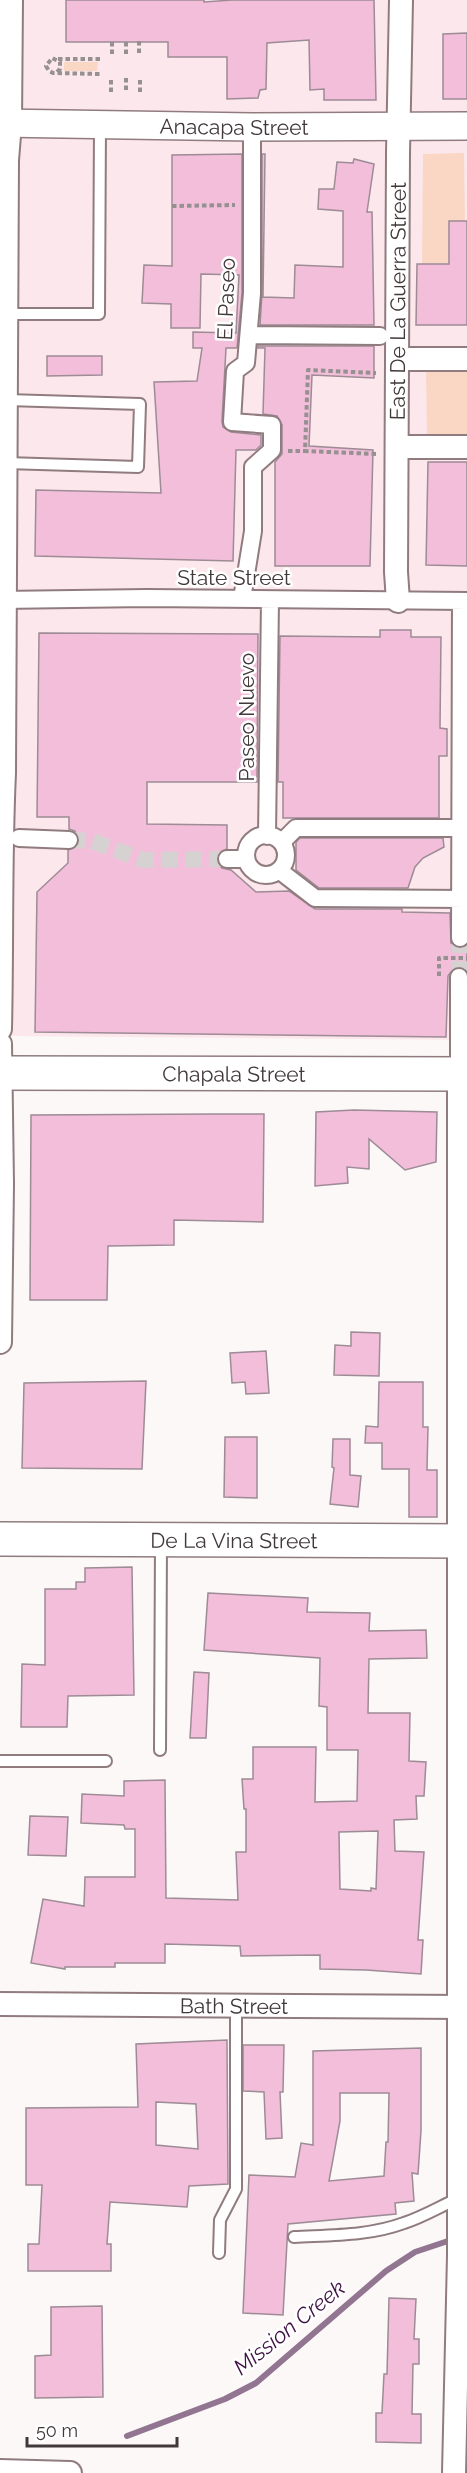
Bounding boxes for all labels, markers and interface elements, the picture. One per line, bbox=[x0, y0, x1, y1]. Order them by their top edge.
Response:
street label: Anacapa Street bbox=[159, 113, 308, 140]
street label: East De La Guerra Street bbox=[384, 182, 410, 420]
street label: El Paseo bbox=[212, 257, 240, 341]
street label: State Street bbox=[177, 565, 291, 590]
street label: Paseo Nuevo bbox=[234, 653, 259, 781]
street label: Chapala Street bbox=[162, 1061, 306, 1086]
street label: De La Vina Street bbox=[150, 1527, 318, 1553]
street label: Bath Street bbox=[180, 1993, 288, 2018]
water label: Mission Creek bbox=[228, 2274, 350, 2380]
scale bar bbox=[27, 2410, 177, 2448]
text: 50 m bbox=[36, 2420, 78, 2441]

